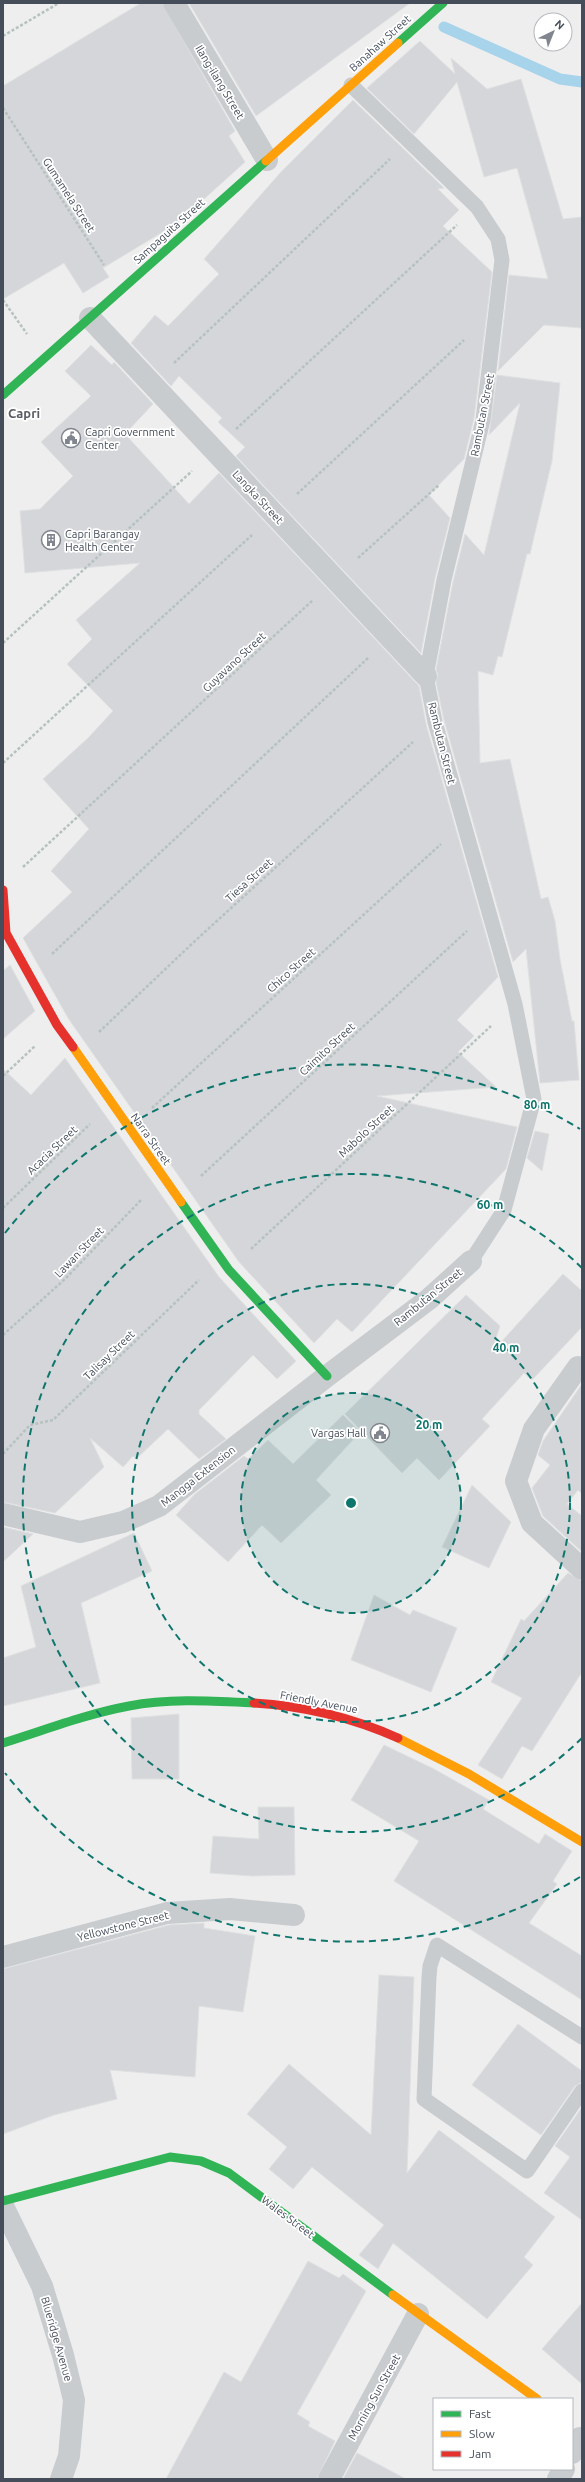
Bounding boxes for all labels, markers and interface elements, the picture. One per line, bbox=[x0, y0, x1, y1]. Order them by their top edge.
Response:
street label: Banahaw Street bbox=[347, 12, 414, 74]
north arrow bbox=[533, 12, 573, 52]
text: N bbox=[553, 17, 567, 32]
street label: Ilang-ilang Street bbox=[193, 43, 247, 122]
street label: Gumamela Street bbox=[41, 156, 98, 235]
street label: Sampaguita Street bbox=[131, 195, 208, 266]
street label: Rambutan Street bbox=[468, 372, 496, 457]
district label: Capri bbox=[8, 406, 40, 420]
place label: Capri Government Center bbox=[85, 426, 176, 451]
public building icon: Capri Government Center bbox=[60, 427, 82, 449]
street label: Langka Street bbox=[230, 468, 286, 527]
place label: Capri Barangay Health Center bbox=[65, 528, 140, 553]
building icon: Capri Barangay Health Center bbox=[40, 529, 62, 551]
street label: Guyavano Street bbox=[200, 629, 268, 694]
street label: Rambutan Street bbox=[426, 701, 458, 786]
street label: Tiesa Street bbox=[223, 855, 275, 904]
street label: Chico Street bbox=[265, 945, 318, 995]
street label: Caimito Street bbox=[297, 1020, 358, 1078]
text: 80 m bbox=[524, 1098, 550, 1111]
street label: Mabolo Street bbox=[336, 1102, 396, 1159]
street label: Narra Street bbox=[129, 1111, 174, 1168]
street label: Acacia Street bbox=[25, 1123, 80, 1177]
text: 60 m bbox=[477, 1198, 503, 1211]
street label: Lawan Street bbox=[52, 1224, 106, 1280]
street label: Rambutan Street bbox=[392, 1265, 465, 1328]
street label: Talisay Street bbox=[81, 1327, 137, 1382]
text: 40 m bbox=[493, 1341, 519, 1354]
text: 20 m bbox=[416, 1418, 442, 1431]
public building icon: Vargas Hall bbox=[369, 1422, 391, 1444]
place label: Vargas Hall bbox=[311, 1427, 366, 1439]
street label: Mangga Extension bbox=[158, 1443, 238, 1509]
centre of rings bbox=[344, 1496, 358, 1510]
street label: Friendly Avenue bbox=[279, 1689, 359, 1715]
street label: Yellowstone Street bbox=[76, 1909, 171, 1943]
street label: Wales Street bbox=[259, 2193, 317, 2241]
street label: Blueridge Avenue bbox=[39, 2295, 75, 2383]
street label: Morning Sun Street bbox=[346, 2352, 403, 2442]
legend bbox=[433, 2398, 573, 2470]
text: Fast bbox=[469, 2407, 491, 2420]
text: Slow bbox=[469, 2427, 495, 2440]
text: Jam bbox=[469, 2447, 491, 2460]

